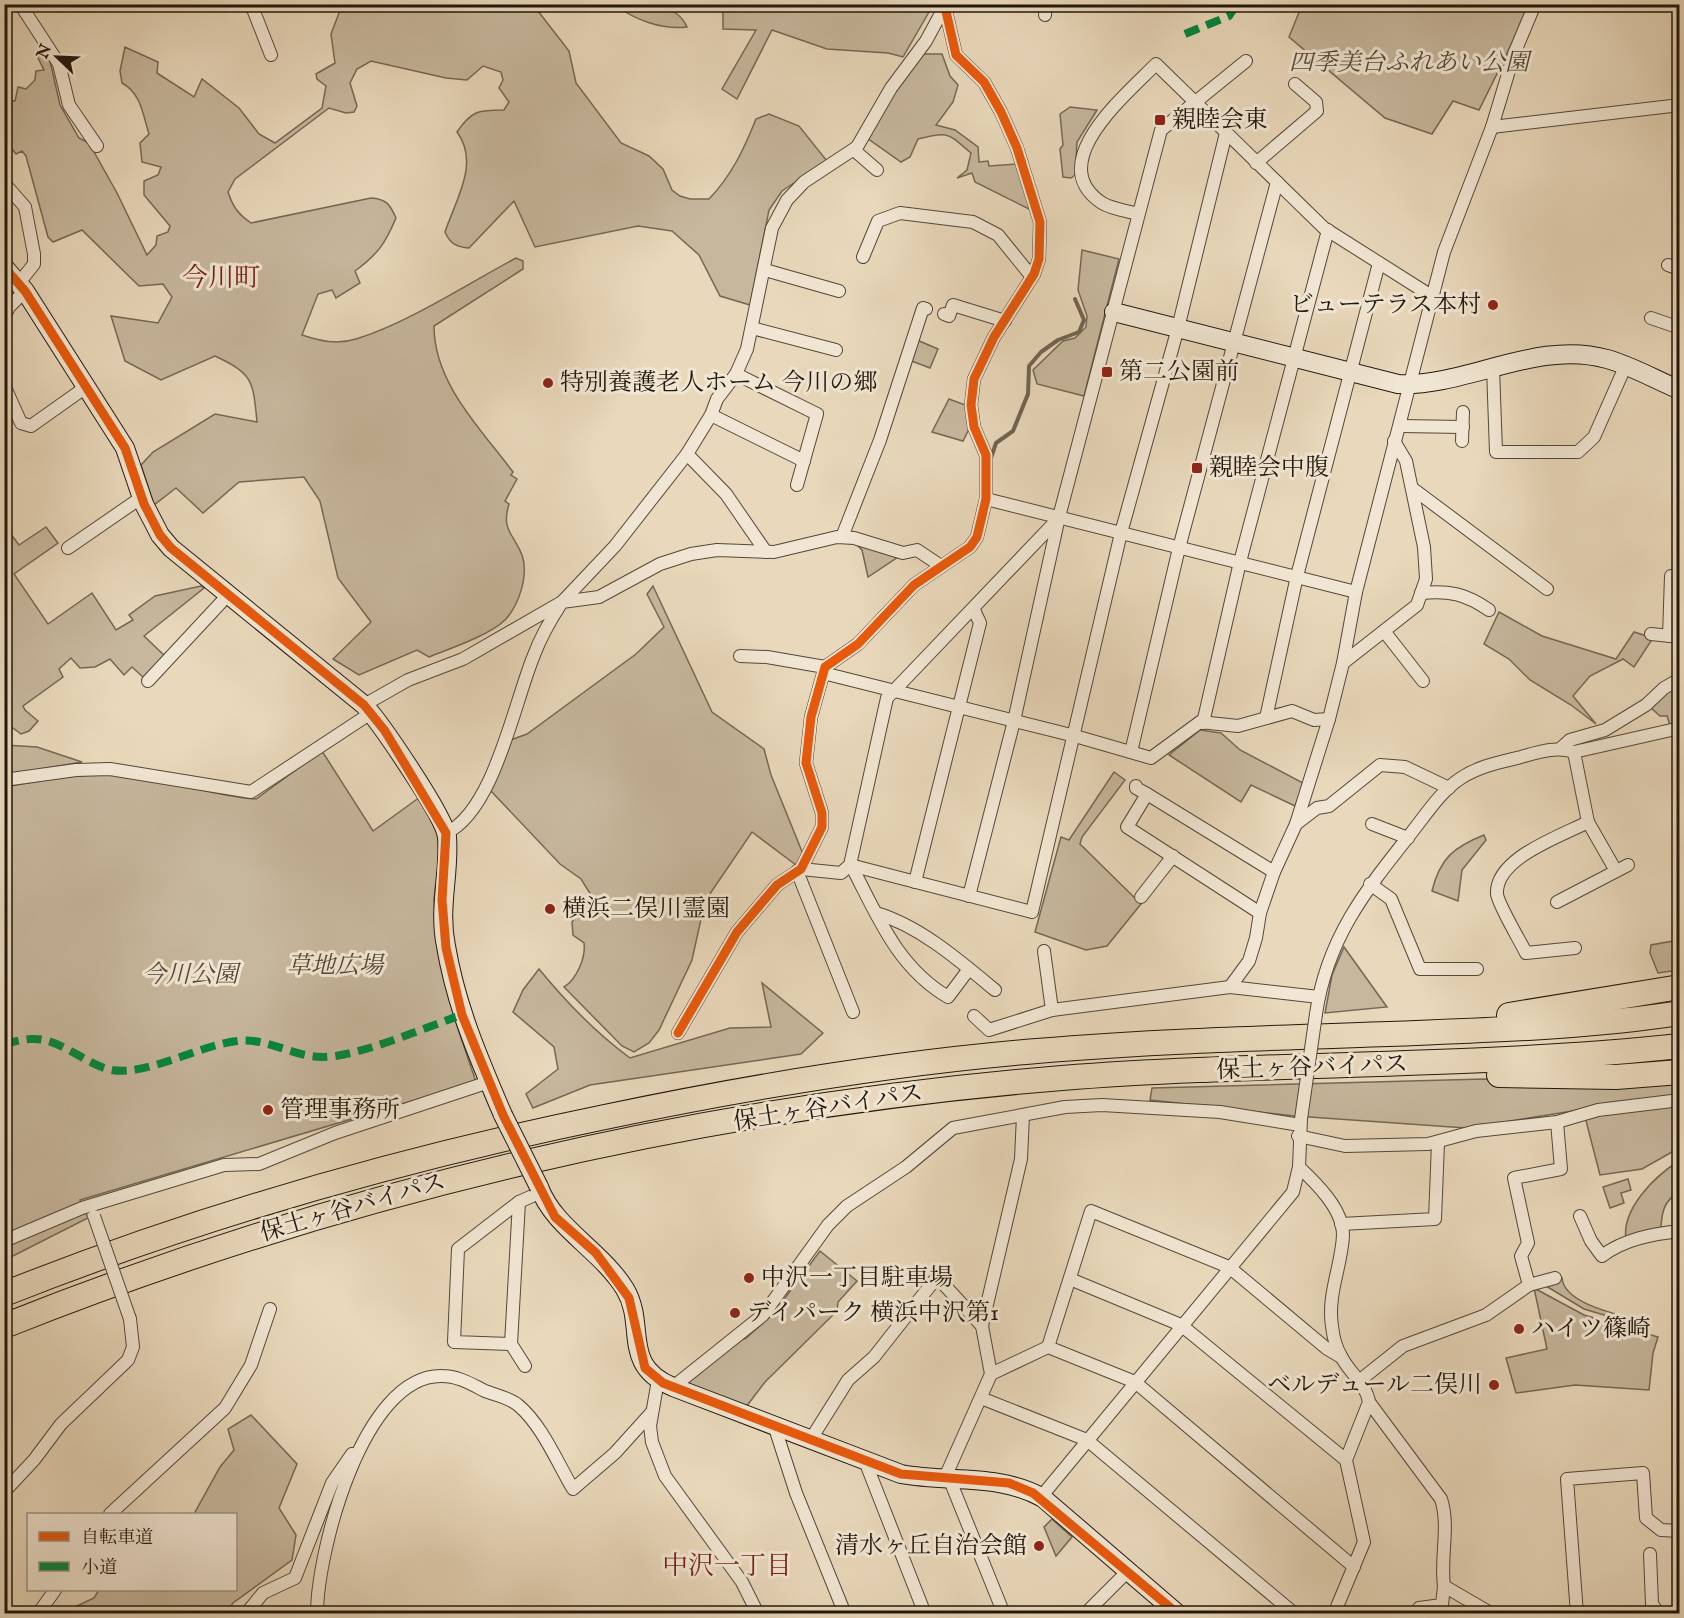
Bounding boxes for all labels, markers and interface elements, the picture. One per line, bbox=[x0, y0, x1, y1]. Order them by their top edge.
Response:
north arrow bbox=[27, 27, 87, 87]
text: N bbox=[33, 41, 57, 63]
park label: 四季美台ふれあい公園 bbox=[1289, 48, 1533, 79]
place label: 親睦会東 bbox=[1172, 105, 1268, 136]
marker: 親睦会東 bbox=[1153, 113, 1167, 127]
district label: 今川町 bbox=[182, 262, 260, 295]
place label: ビューテラス本村 bbox=[1290, 290, 1481, 321]
marker: ビューテラス本村 bbox=[1486, 298, 1500, 312]
place label: 第二公園前 bbox=[1119, 357, 1239, 388]
marker: 第二公園前 bbox=[1100, 365, 1114, 379]
place label: 特別養護老人ホーム 今川の郷 bbox=[560, 368, 877, 399]
marker: 特別養護老人ホーム 今川の郷 bbox=[541, 376, 555, 390]
place label: 親睦会中腹 bbox=[1209, 453, 1329, 484]
marker: 親睦会中腹 bbox=[1190, 461, 1204, 475]
place label: 横浜二俣川霊園 bbox=[562, 894, 730, 925]
marker: 横浜二俣川霊園 bbox=[543, 902, 557, 916]
park label: 草地広場 bbox=[287, 951, 385, 982]
park label: 今川公園 bbox=[142, 960, 242, 991]
street label: 保土ヶ谷バイパス bbox=[1216, 1049, 1408, 1087]
street label: 保土ヶ谷バイパス bbox=[731, 1078, 925, 1138]
place label: 管理事務所 bbox=[280, 1095, 400, 1126]
marker: 管理事務所 bbox=[261, 1103, 275, 1117]
street label: 保土ヶ谷バイパス bbox=[257, 1167, 449, 1249]
place label: 中沢一丁目駐車場 bbox=[761, 1263, 953, 1294]
marker: 中沢一丁目駐車場 bbox=[742, 1271, 756, 1285]
place label: デイパーク 横浜中沢第1 bbox=[747, 1298, 999, 1329]
marker: デイパーク 横浜中沢第1 bbox=[728, 1306, 742, 1320]
place label: ハイツ篠崎 bbox=[1531, 1314, 1651, 1345]
marker: ハイツ篠崎 bbox=[1512, 1322, 1526, 1336]
place label: ベルデュール二俣川 bbox=[1267, 1370, 1482, 1401]
marker: ベルデュール二俣川 bbox=[1487, 1378, 1501, 1392]
legend bbox=[27, 1513, 237, 1591]
text: 自転車道 bbox=[81, 1527, 153, 1550]
place label: 清水ヶ丘自治会館 bbox=[835, 1531, 1027, 1562]
marker: 清水ヶ丘自治会館 bbox=[1032, 1539, 1046, 1553]
district label: 中沢一丁目 bbox=[662, 1550, 792, 1583]
text: 小道 bbox=[81, 1557, 117, 1580]

